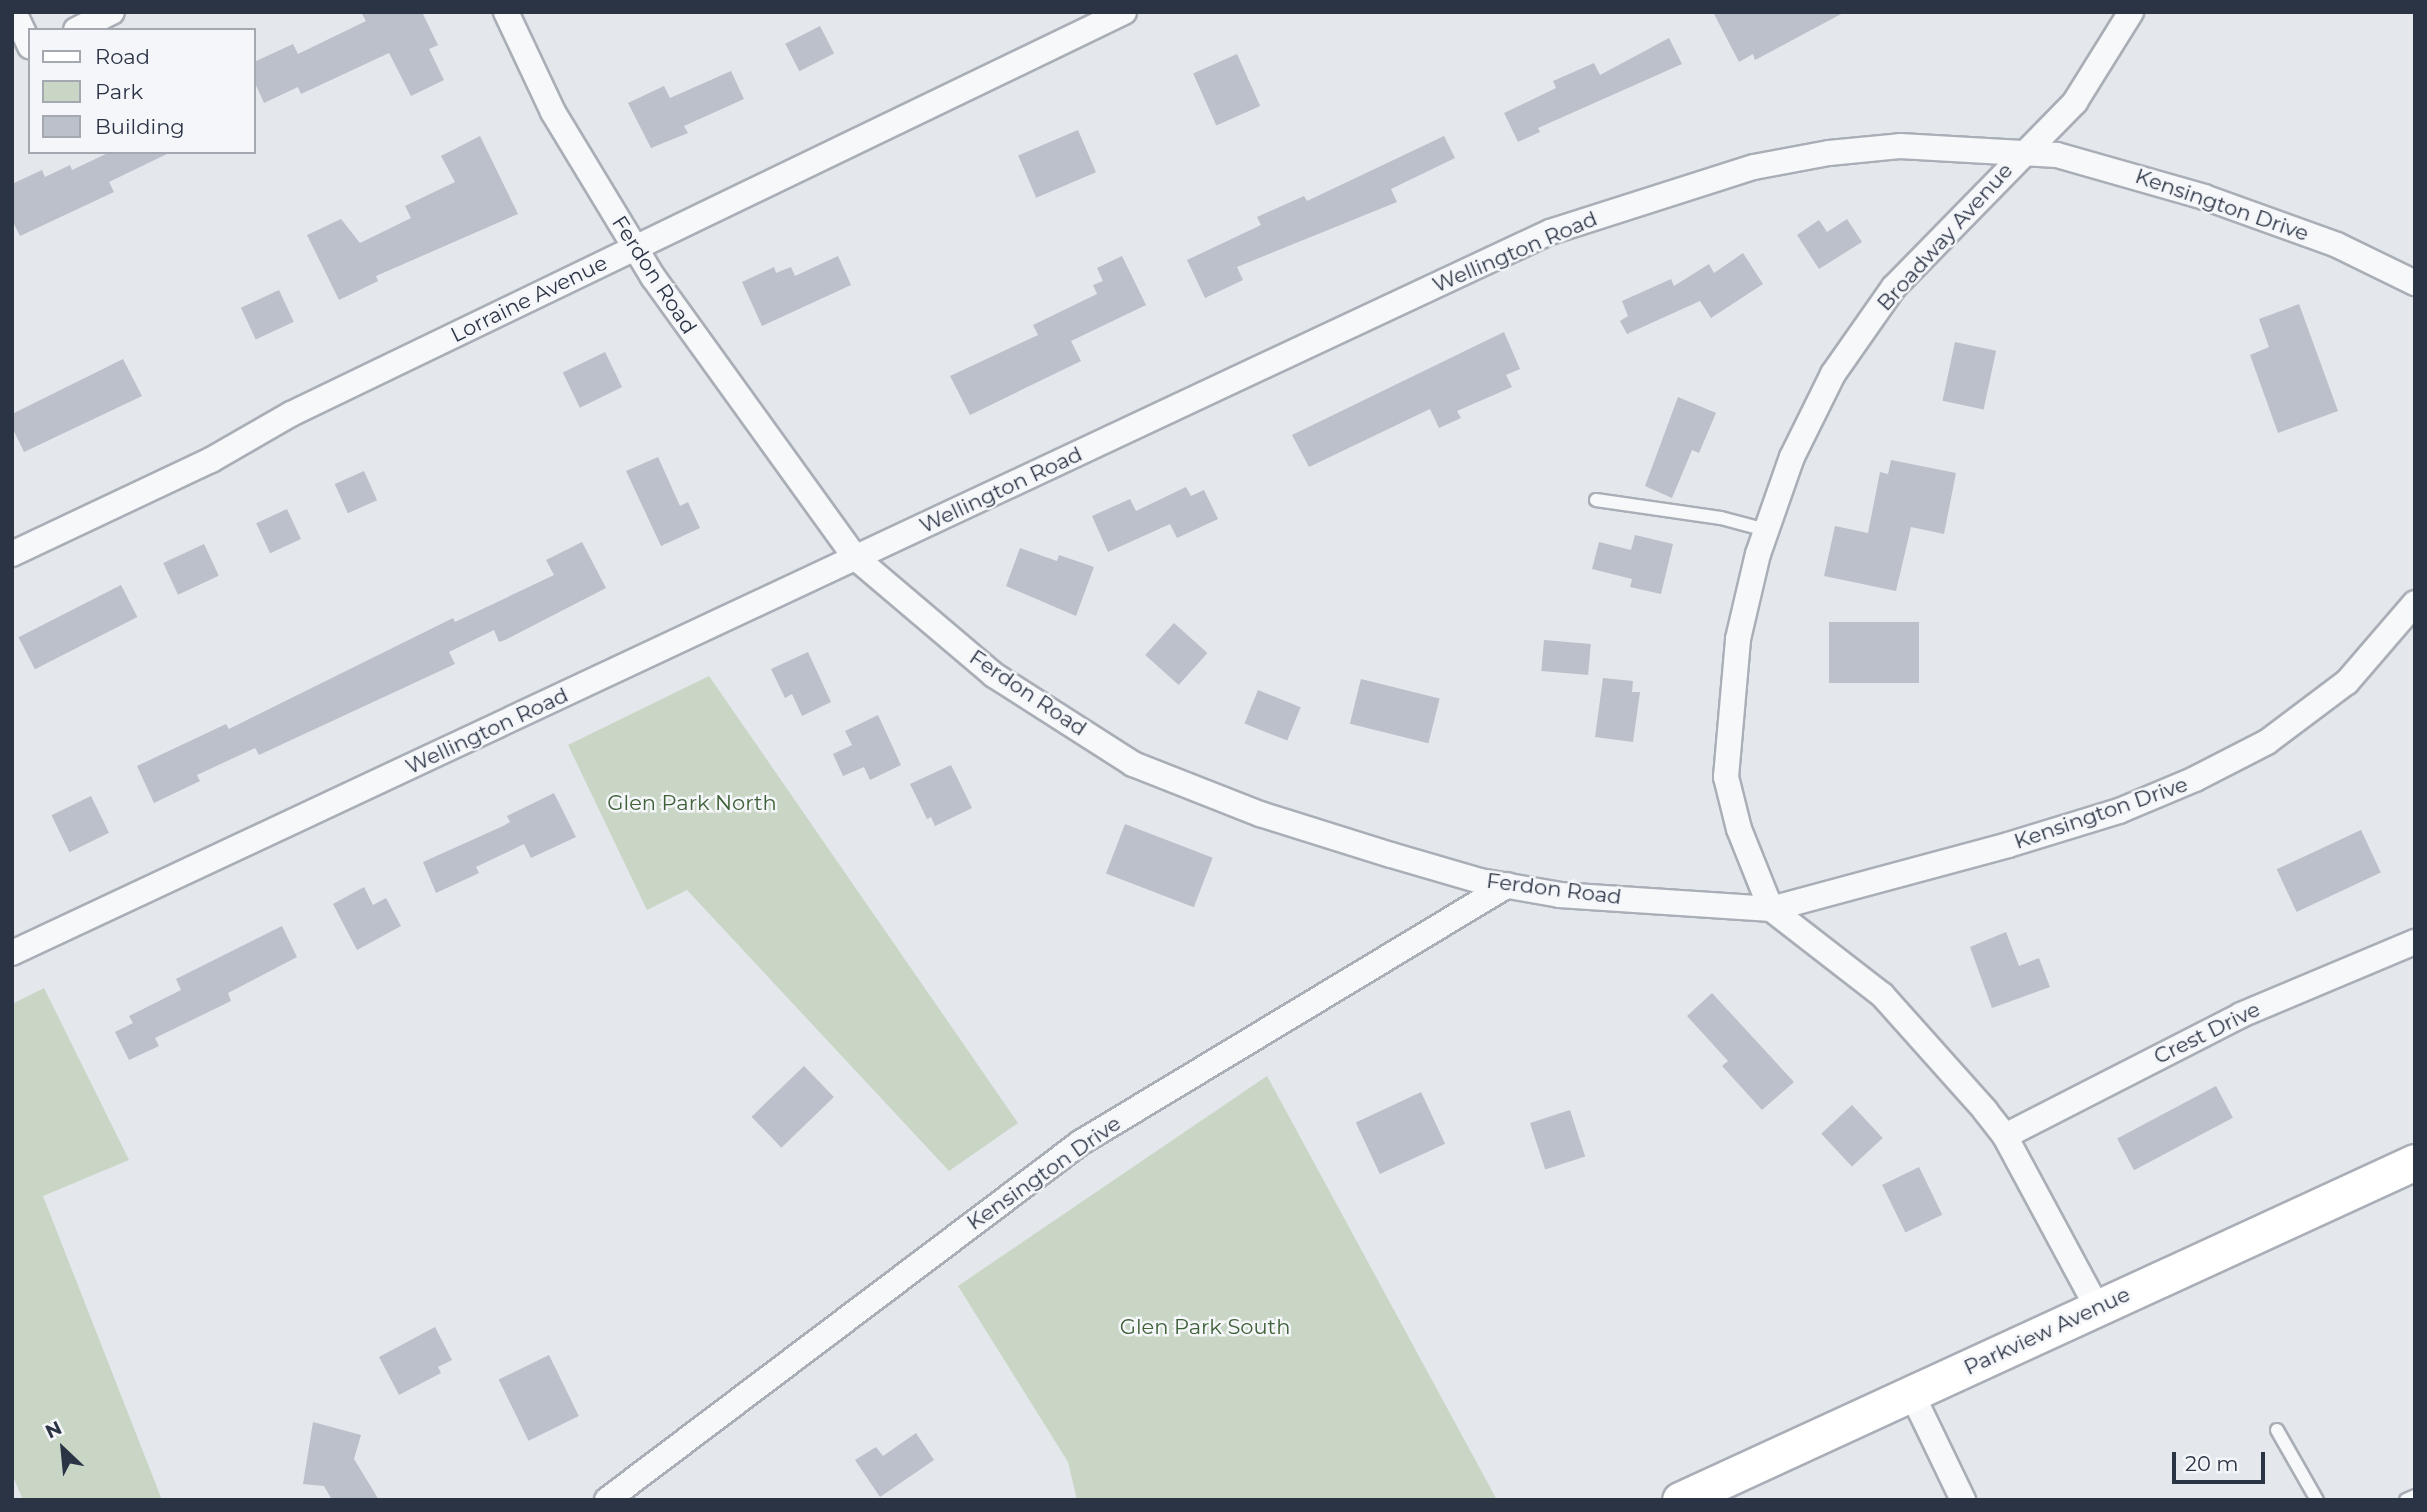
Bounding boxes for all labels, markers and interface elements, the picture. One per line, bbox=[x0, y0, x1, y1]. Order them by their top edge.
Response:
legend bbox=[28, 28, 256, 154]
text: Road bbox=[95, 44, 150, 69]
text: Park bbox=[95, 79, 143, 104]
text: Building bbox=[95, 114, 185, 139]
street label: Broadway Avenue bbox=[1872, 158, 2018, 316]
street label: Kensington Drive bbox=[2132, 163, 2312, 247]
street label: Wellington Road bbox=[1429, 206, 1601, 298]
street label: Ferdon Road bbox=[606, 211, 702, 339]
street label: Lorraine Avenue bbox=[447, 250, 611, 348]
street label: Wellington Road bbox=[916, 441, 1086, 539]
street label: Ferdon Road bbox=[965, 645, 1091, 741]
street label: Wellington Road bbox=[402, 682, 572, 780]
street label: Kensington Drive bbox=[2011, 771, 2191, 855]
park label: Glen Park North bbox=[607, 790, 777, 816]
street label: Ferdon Road bbox=[1485, 868, 1623, 910]
street label: Crest Drive bbox=[2150, 996, 2264, 1070]
street label: Kensington Drive bbox=[962, 1111, 1126, 1235]
street label: Parkview Avenue bbox=[1960, 1282, 2134, 1380]
park label: Glen Park South bbox=[1120, 1314, 1290, 1340]
north arrow bbox=[28, 1414, 98, 1484]
text: N bbox=[42, 1416, 66, 1443]
scale bar bbox=[2175, 1438, 2268, 1482]
text: 20 m bbox=[2185, 1451, 2239, 1476]

